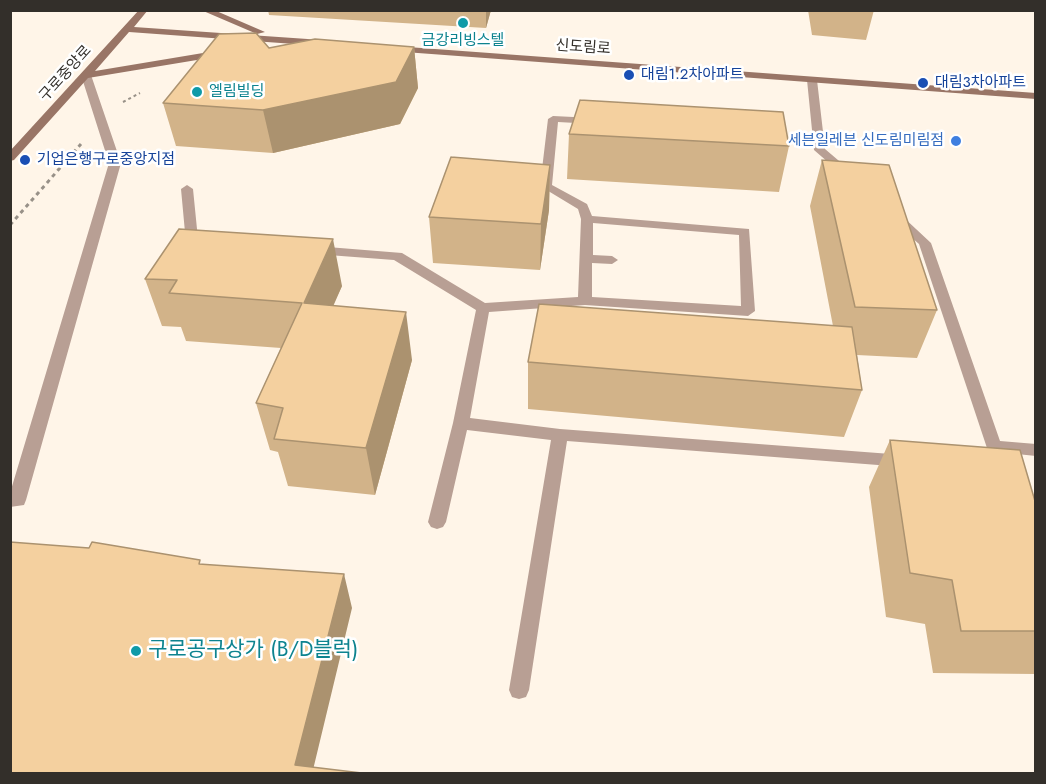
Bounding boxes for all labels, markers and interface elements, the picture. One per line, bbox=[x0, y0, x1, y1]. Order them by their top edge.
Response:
marker: 금강리빙스텔 bbox=[456, 16, 470, 30]
place label: 금강리빙스텔 bbox=[422, 32, 504, 50]
street label: 신도림로 bbox=[555, 37, 611, 59]
street label: 구로중앙로 bbox=[36, 42, 96, 106]
place label: 대림1.2차아파트 bbox=[641, 66, 744, 84]
marker: 대림1.2차아파트 bbox=[622, 68, 636, 82]
place label: 대림3차아파트 bbox=[935, 74, 1026, 92]
marker: 대림3차아파트 bbox=[916, 76, 930, 90]
place label: 엘림빌딩 bbox=[209, 83, 264, 101]
marker: 엘림빌딩 bbox=[190, 85, 204, 99]
place label: 세븐일레븐 신도림미림점 bbox=[788, 132, 944, 150]
marker: 세븐일레븐 신도림미림점 bbox=[949, 134, 963, 148]
place label: 기업은행구로중앙지점 bbox=[37, 151, 175, 169]
marker: 기업은행구로중앙지점 bbox=[18, 153, 32, 167]
place label: 구로공구상가 (B/D블럭) bbox=[148, 638, 358, 664]
marker: 구로공구상가 (B/D블럭) bbox=[129, 644, 143, 658]

